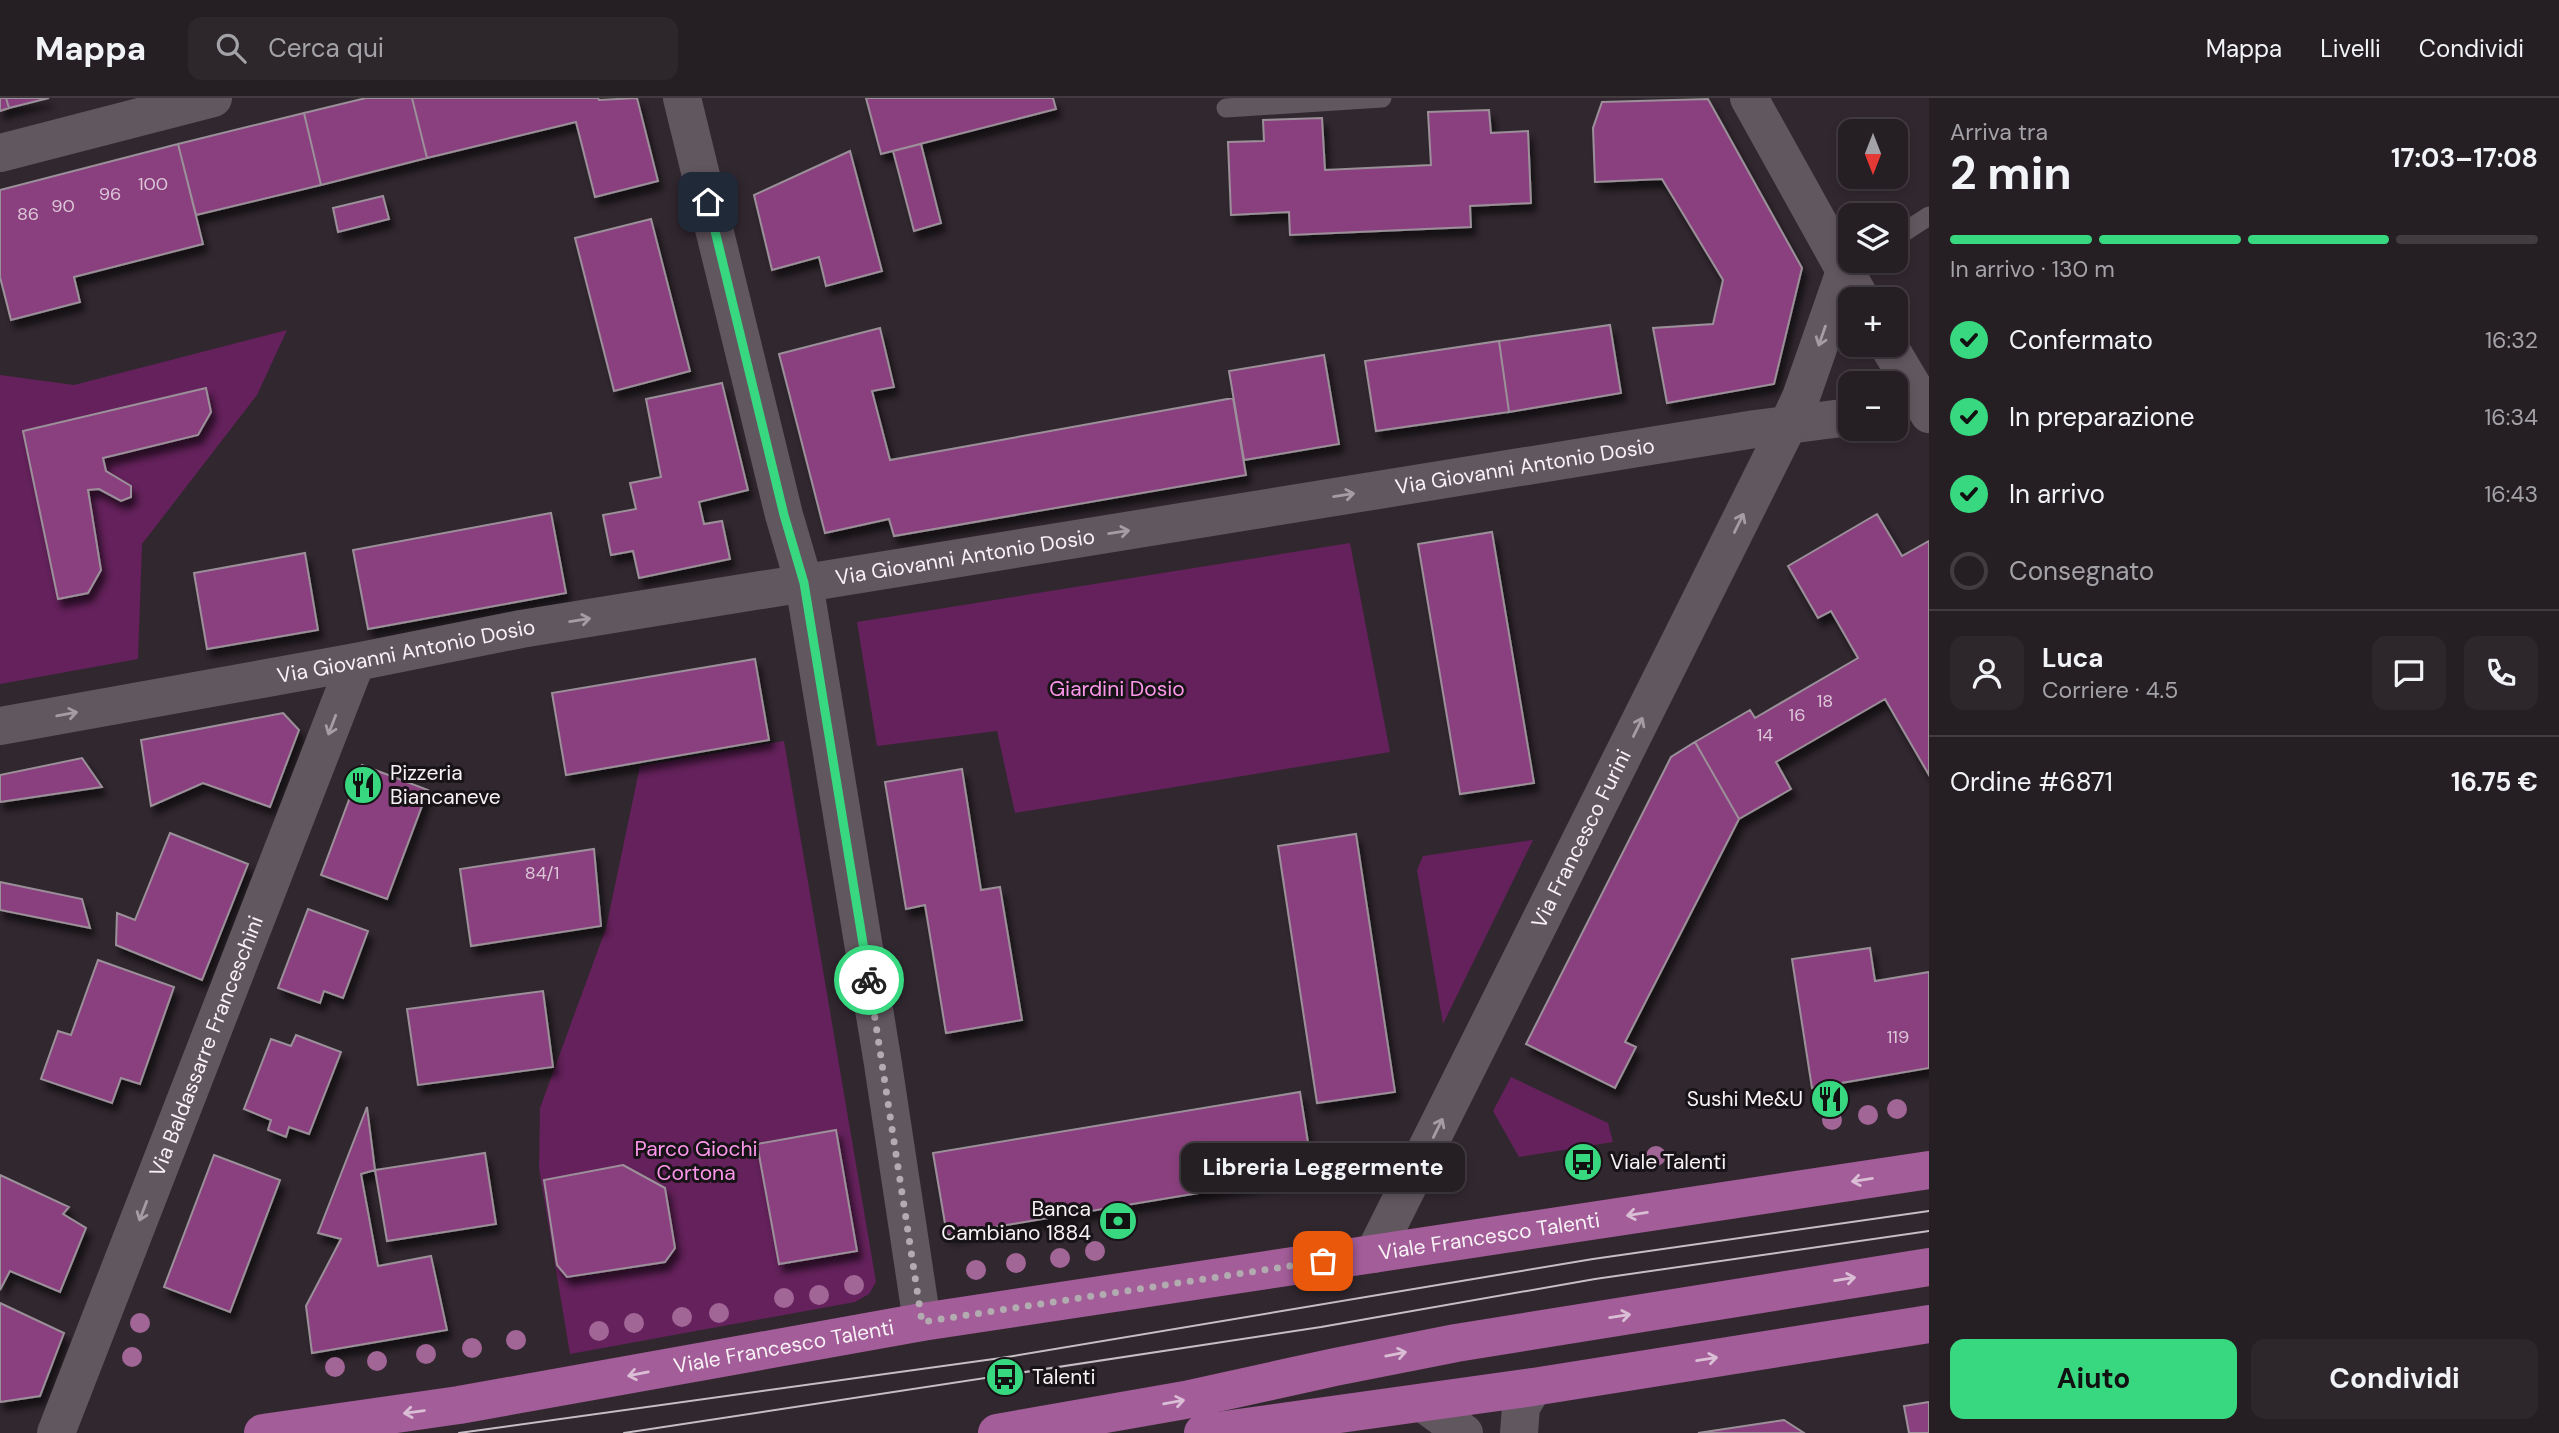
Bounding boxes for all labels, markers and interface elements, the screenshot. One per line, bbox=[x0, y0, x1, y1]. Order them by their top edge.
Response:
search box bbox=[188, 17, 678, 80]
text: Mappa bbox=[35, 27, 146, 70]
icon: search bbox=[212, 29, 250, 67]
text: Cerca qui bbox=[268, 31, 384, 65]
text: Mappa bbox=[2206, 33, 2282, 64]
text: Livelli bbox=[2320, 33, 2381, 64]
text: Condividi bbox=[2419, 33, 2524, 64]
text: Arriva tra bbox=[1950, 117, 2048, 147]
north arrow bbox=[1838, 119, 1908, 189]
map controls bbox=[1838, 119, 1908, 441]
text: 17:03–17:08 bbox=[2391, 141, 2538, 175]
text: 2 min bbox=[1950, 143, 2072, 203]
house number: 100 bbox=[138, 172, 168, 196]
pin bbox=[678, 172, 738, 232]
house number: 96 bbox=[99, 182, 121, 206]
icon: home bbox=[689, 183, 727, 221]
house number: 90 bbox=[51, 194, 75, 218]
house number: 86 bbox=[17, 202, 39, 226]
button: layers bbox=[1838, 203, 1908, 273]
text: In arrivo · 130 m bbox=[1950, 254, 2115, 284]
button: + bbox=[1838, 287, 1908, 357]
icon: check bbox=[1950, 321, 1988, 359]
text: Confermato bbox=[2009, 323, 2153, 357]
one-way arrow bbox=[1815, 324, 1827, 346]
text: 16:32 bbox=[2485, 325, 2538, 355]
button: − bbox=[1838, 371, 1908, 441]
icon: check bbox=[1950, 398, 1988, 436]
text: In preparazione bbox=[2009, 400, 2195, 434]
text: 16:34 bbox=[2484, 402, 2538, 432]
street label: Via Giovanni Antonio Dosio bbox=[1393, 431, 1657, 501]
icon: check bbox=[1950, 475, 1988, 513]
text: In arrivo bbox=[2009, 477, 2105, 511]
text: 16:43 bbox=[2484, 479, 2538, 509]
one-way arrow bbox=[1332, 488, 1354, 501]
one-way arrow bbox=[1733, 513, 1747, 534]
street label: Via Giovanni Antonio Dosio bbox=[834, 522, 1097, 592]
one-way arrow bbox=[1107, 525, 1130, 538]
text: Consegnato bbox=[2009, 554, 2154, 588]
street label: Via Giovanni Antonio Dosio bbox=[275, 613, 537, 690]
one-way arrow bbox=[568, 613, 591, 626]
button: person bbox=[1950, 636, 2024, 710]
button: chat bbox=[2372, 636, 2446, 710]
button: phone bbox=[2464, 636, 2538, 710]
text: Luca bbox=[2042, 641, 2104, 675]
park label: Giardini Dosio bbox=[1049, 675, 1185, 703]
text: Corriere · 4.5 bbox=[2042, 675, 2178, 705]
house number: 18 bbox=[1817, 689, 1833, 713]
house number: 16 bbox=[1789, 703, 1805, 727]
one-way arrow bbox=[55, 707, 78, 720]
one-way arrow bbox=[324, 714, 337, 736]
one-way arrow bbox=[1632, 717, 1645, 738]
house number: 14 bbox=[1757, 723, 1773, 747]
street label: Via Francesco Furini bbox=[1525, 745, 1638, 933]
place label: Pizzeria Biancaneve bbox=[390, 759, 501, 811]
restaurant icon: Pizzeria Biancaneve bbox=[342, 764, 384, 806]
text: Ordine #6871 bbox=[1950, 765, 2113, 799]
text: 16.75 € bbox=[2451, 765, 2538, 799]
house number: 84/1 bbox=[525, 861, 559, 885]
street label: Via Baldassarre Franceschini bbox=[143, 912, 270, 1181]
courier bbox=[834, 945, 904, 1015]
icon: bike bbox=[850, 961, 888, 999]
house number: 119 bbox=[1887, 1025, 1909, 1049]
restaurant icon: Sushi Me&U bbox=[1809, 1078, 1851, 1120]
place label: Sushi Me&U bbox=[1687, 1085, 1803, 1113]
one-way arrow bbox=[1432, 1118, 1446, 1139]
park label: Parco Giochi Cortona bbox=[634, 1135, 758, 1187]
bus stop icon: Viale Talenti bbox=[1562, 1141, 1604, 1183]
callout: Libreria Leggermente bbox=[1181, 1142, 1465, 1191]
place label: Viale Talenti bbox=[1610, 1148, 1726, 1176]
text: Libreria Leggermente bbox=[1202, 1152, 1444, 1182]
one-way arrow bbox=[1851, 1174, 1873, 1187]
place label: Banca Cambiano 1884 bbox=[941, 1195, 1091, 1247]
one-way arrow bbox=[135, 1200, 148, 1222]
bank icon: Banca Cambiano 1884 bbox=[1097, 1200, 1139, 1242]
street label: Viale Francesco Talenti bbox=[1377, 1206, 1602, 1267]
one-way arrow bbox=[1626, 1208, 1648, 1221]
pin bbox=[1293, 1231, 1353, 1291]
icon: bag bbox=[1304, 1242, 1342, 1280]
one-way arrow bbox=[1833, 1273, 1856, 1286]
one-way arrow bbox=[1608, 1309, 1631, 1322]
street label: Viale Francesco Talenti bbox=[671, 1313, 896, 1380]
button: Aiuto bbox=[1950, 1339, 2237, 1419]
button: Condividi bbox=[2251, 1339, 2538, 1419]
one-way arrow bbox=[1384, 1347, 1407, 1361]
one-way arrow bbox=[1695, 1352, 1718, 1365]
bus stop icon: Talenti bbox=[984, 1356, 1026, 1398]
place label: Talenti bbox=[1032, 1363, 1096, 1391]
one-way arrow bbox=[627, 1367, 650, 1381]
one-way arrow bbox=[1162, 1395, 1185, 1408]
one-way arrow bbox=[403, 1406, 426, 1419]

